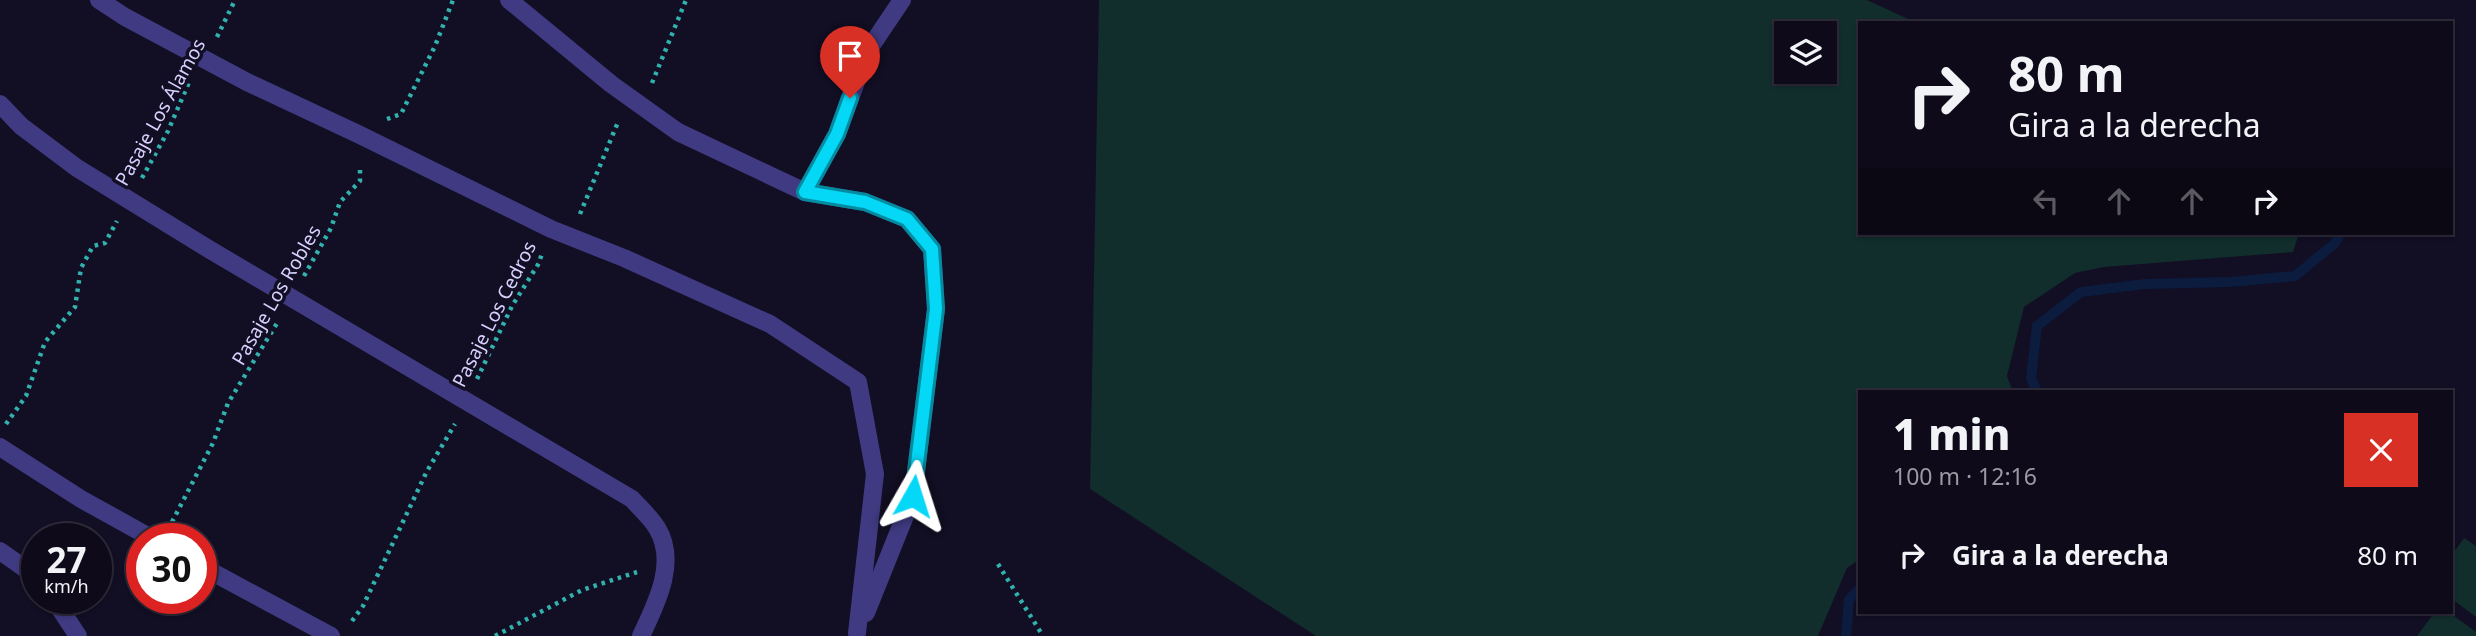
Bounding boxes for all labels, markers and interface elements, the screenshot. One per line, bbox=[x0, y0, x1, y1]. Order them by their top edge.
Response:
map controls bbox=[1774, 21, 1837, 84]
button: layers bbox=[1774, 21, 1837, 84]
pin bbox=[820, 26, 880, 98]
street label: Pasaje Los Álamos bbox=[109, 34, 211, 190]
icon: arrive bbox=[831, 37, 869, 75]
text: 80 m bbox=[2008, 40, 2125, 106]
icon: right bbox=[1893, 49, 1984, 140]
text: Gira a la derecha bbox=[2008, 103, 2261, 146]
icon: left bbox=[2027, 182, 2065, 220]
icon: ahead bbox=[2100, 182, 2138, 220]
icon: ahead bbox=[2173, 182, 2211, 220]
icon: right bbox=[2246, 182, 2284, 220]
street label: Pasaje Los Robles bbox=[225, 220, 327, 370]
street label: Pasaje Los Cedros bbox=[446, 237, 542, 391]
text: 1 min bbox=[1893, 405, 2010, 462]
button: close bbox=[2344, 413, 2418, 487]
position arrow bbox=[876, 459, 950, 533]
text: 100 m · 12:16 bbox=[1893, 460, 2037, 492]
speed limit sign: 30 bbox=[126, 523, 217, 614]
text: 27 bbox=[46, 536, 87, 583]
icon: right bbox=[1893, 536, 1931, 574]
text: Gira a la derecha bbox=[1952, 537, 2169, 573]
text: 80 m bbox=[2357, 537, 2418, 573]
text: km/h bbox=[44, 574, 89, 598]

